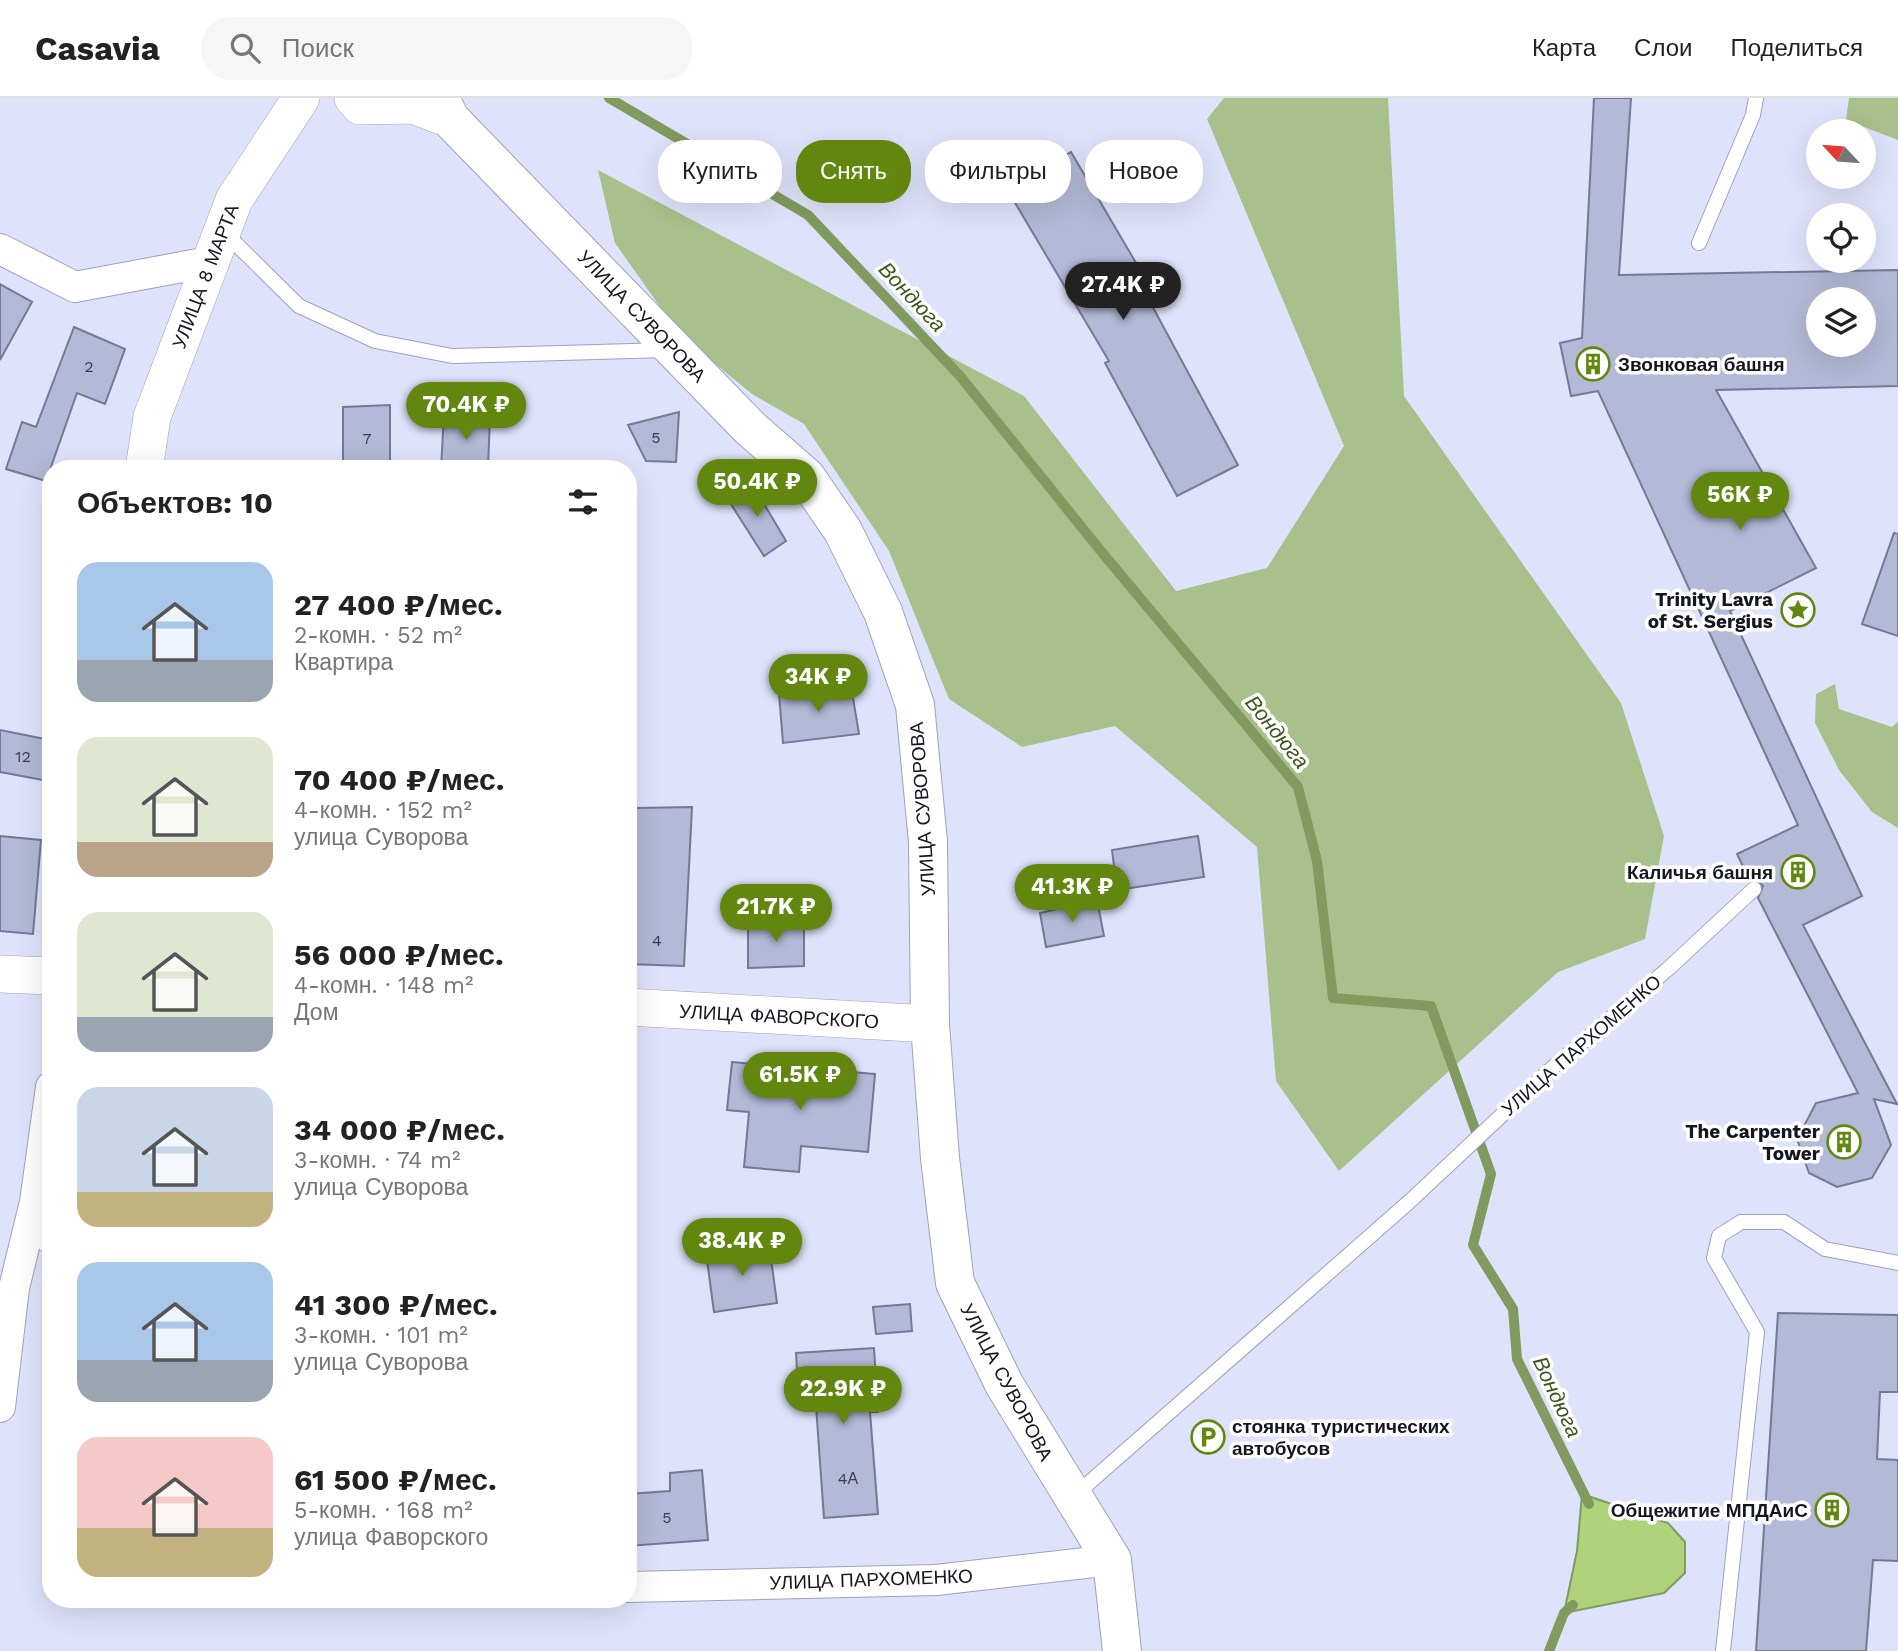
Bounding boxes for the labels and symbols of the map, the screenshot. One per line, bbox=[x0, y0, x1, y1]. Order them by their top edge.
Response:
north arrow bbox=[1806, 119, 1876, 189]
street label: УЛИЦА 8 МАРТА bbox=[167, 200, 244, 352]
street label: УЛИЦА СУВОРОВА bbox=[573, 246, 711, 387]
water label: Вондюга bbox=[874, 257, 951, 337]
pin: 27.4K ₽ bbox=[1058, 262, 1188, 322]
building icon: Звонковая башня bbox=[1574, 345, 1612, 383]
place label: Звонковая башня bbox=[1618, 353, 1785, 376]
house number: 2 bbox=[84, 357, 94, 376]
pin: 70.4K ₽ bbox=[401, 382, 531, 442]
house number: 5 bbox=[651, 428, 661, 447]
house number: 7 bbox=[363, 429, 372, 448]
pin: 50.4K ₽ bbox=[692, 460, 822, 519]
pin: 56K ₽ bbox=[1691, 472, 1789, 532]
place label: Trinity Lavra of St. Sergius bbox=[1648, 588, 1773, 633]
place icon: Trinity Lavra of St. Sergius bbox=[1779, 591, 1817, 629]
pin: 34K ₽ bbox=[769, 654, 867, 714]
water label: Вондюга bbox=[1240, 690, 1314, 773]
street label: УЛИЦА СУВОРОВА bbox=[905, 721, 940, 897]
house number: 12 bbox=[15, 747, 31, 766]
building icon: Каличья башня bbox=[1779, 853, 1817, 891]
place label: Каличья башня bbox=[1627, 861, 1773, 884]
pin: 41.3K ₽ bbox=[1007, 864, 1137, 924]
pin: 21.7K ₽ bbox=[711, 884, 841, 944]
house number: 4 bbox=[652, 931, 662, 950]
street label: УЛИЦА ПАРХОМЕНКО bbox=[1497, 970, 1666, 1121]
street label: УЛИЦА ФАВОРСКОГО bbox=[678, 1000, 879, 1033]
pin: 61.5K ₽ bbox=[735, 1052, 865, 1112]
place label: The Carpenter Tower bbox=[1685, 1120, 1821, 1165]
building icon: The Carpenter Tower bbox=[1825, 1123, 1863, 1161]
pin: 38.4K ₽ bbox=[677, 1218, 807, 1278]
street label: УЛИЦА СУВОРОВА bbox=[955, 1300, 1058, 1465]
water label: Вондюга bbox=[1528, 1352, 1587, 1441]
pin: 22.9K ₽ bbox=[778, 1366, 908, 1426]
place label: стоянка туристических автобусов bbox=[1232, 1415, 1450, 1460]
parking icon: стоянка туристических автобусов bbox=[1189, 1418, 1227, 1456]
house number: 4А bbox=[838, 1469, 859, 1488]
building icon: Общежитие МПДАиС bbox=[1813, 1491, 1851, 1529]
place label: Общежитие МПДАиС bbox=[1611, 1499, 1808, 1522]
house number: 5 bbox=[662, 1508, 672, 1527]
street label: УЛИЦА ПАРХОМЕНКО bbox=[769, 1564, 973, 1595]

